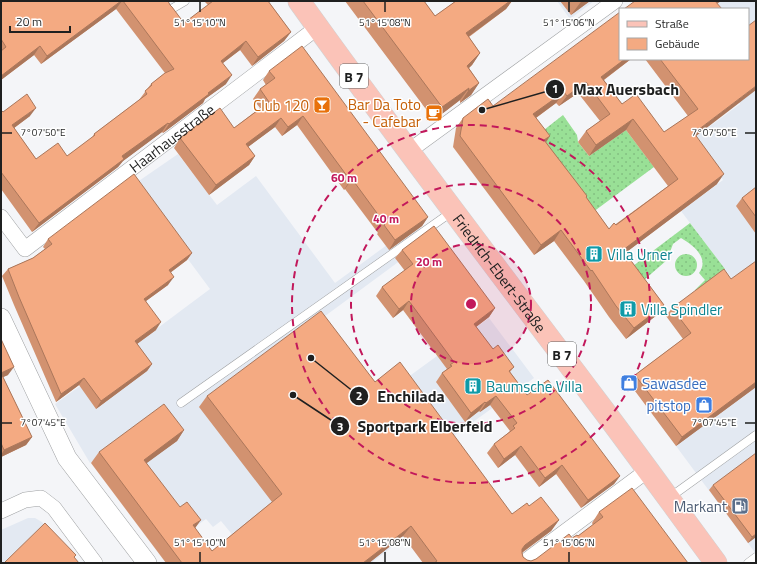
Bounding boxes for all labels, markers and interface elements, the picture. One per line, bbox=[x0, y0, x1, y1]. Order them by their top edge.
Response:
scale bar bbox=[10, 8, 70, 34]
legend bbox=[619, 8, 749, 60]
text: 20 m bbox=[16, 12, 42, 31]
text: Straße bbox=[655, 14, 689, 33]
text: 51°15'10"N bbox=[174, 15, 226, 30]
text: 51°15'08"N bbox=[359, 15, 411, 30]
text: 51°15'06"N bbox=[543, 15, 595, 30]
text: Gebäude bbox=[655, 34, 700, 53]
road number: B 7 bbox=[340, 64, 368, 88]
callout: Max Auersbach bbox=[545, 75, 687, 103]
text: Max Auersbach bbox=[573, 77, 679, 101]
text: 1 bbox=[552, 79, 558, 98]
place label: Bar Da Toto - Cafebar bbox=[348, 93, 421, 133]
place label: Club 120 bbox=[253, 94, 309, 117]
bar icon: Club 120 bbox=[312, 95, 332, 115]
street label: Haarhausstraße bbox=[124, 98, 219, 178]
cafe icon: Bar Da Toto - Cafebar bbox=[424, 103, 444, 123]
text: 7°07'50"E bbox=[21, 125, 66, 140]
text: 7°07'50"E bbox=[692, 125, 737, 140]
text: 60 m bbox=[331, 168, 357, 187]
text: 40 m bbox=[373, 209, 399, 228]
street label: Friedrich-Ebert-Straße bbox=[448, 209, 552, 337]
place label: Villa Urner bbox=[607, 243, 672, 266]
building icon: Villa Urner bbox=[584, 244, 604, 264]
text: 20 m bbox=[416, 252, 442, 271]
centre of rings bbox=[464, 297, 478, 311]
place label: Villa Spindler bbox=[641, 298, 722, 321]
building icon: Villa Spindler bbox=[618, 299, 638, 319]
road number: B 7 bbox=[548, 342, 576, 366]
place label: Sawasdee bbox=[642, 372, 707, 395]
shop icon: Sawasdee bbox=[619, 373, 639, 393]
place label: Baumsche Villa bbox=[486, 375, 583, 398]
building icon: Baumsche Villa bbox=[463, 376, 483, 396]
callout: Enchilada bbox=[349, 382, 452, 410]
text: Enchilada bbox=[377, 384, 445, 408]
text: 2 bbox=[356, 386, 362, 405]
place label: pitstop bbox=[646, 394, 691, 417]
shop icon: pitstop bbox=[694, 395, 714, 415]
callout: Sportpark Elberfeld bbox=[330, 412, 501, 440]
text: Sportpark Elberfeld bbox=[357, 414, 493, 438]
text: 7°07'45"E bbox=[21, 415, 66, 430]
text: 7°07'45"E bbox=[692, 415, 737, 430]
text: 3 bbox=[337, 417, 343, 436]
place label: Markant bbox=[674, 495, 728, 518]
fuel station icon: Markant bbox=[730, 496, 750, 516]
text: 51°15'10"N bbox=[174, 535, 226, 550]
text: 51°15'08"N bbox=[359, 535, 411, 550]
text: 51°15'06"N bbox=[543, 535, 595, 550]

